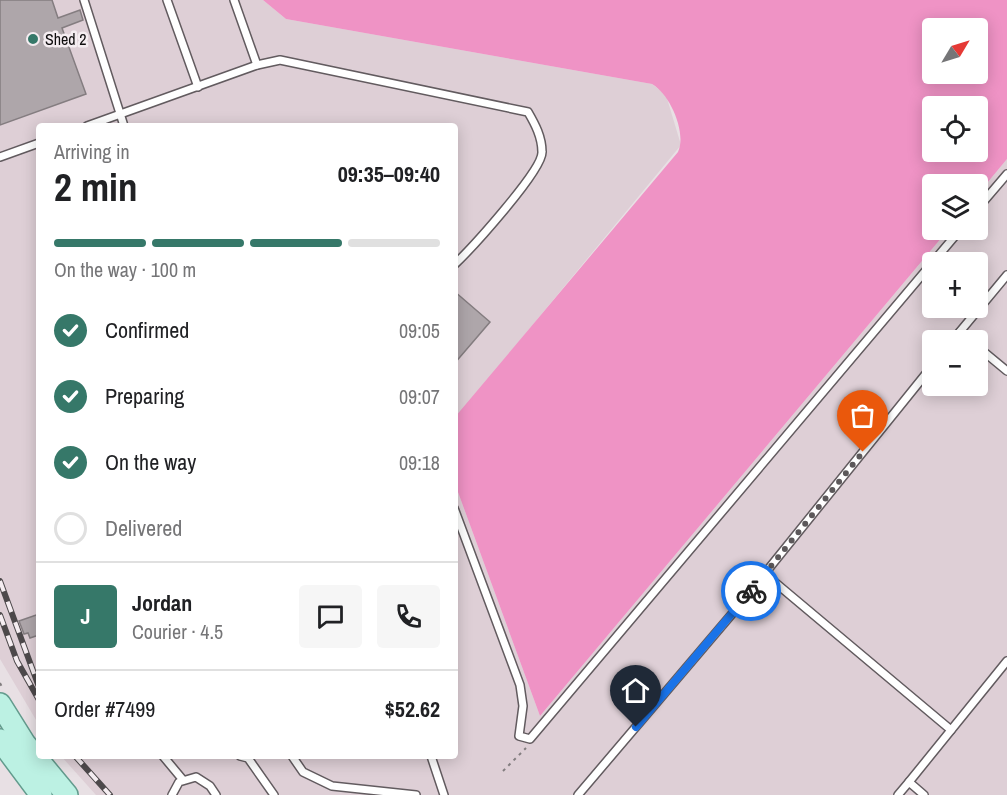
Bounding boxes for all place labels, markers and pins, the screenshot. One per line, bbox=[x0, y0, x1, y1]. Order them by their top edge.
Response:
place label: Shed 2 bbox=[45, 28, 87, 50]
marker: Shed 2 bbox=[26, 32, 40, 46]
pin bbox=[837, 390, 888, 452]
pin bbox=[610, 665, 661, 727]

